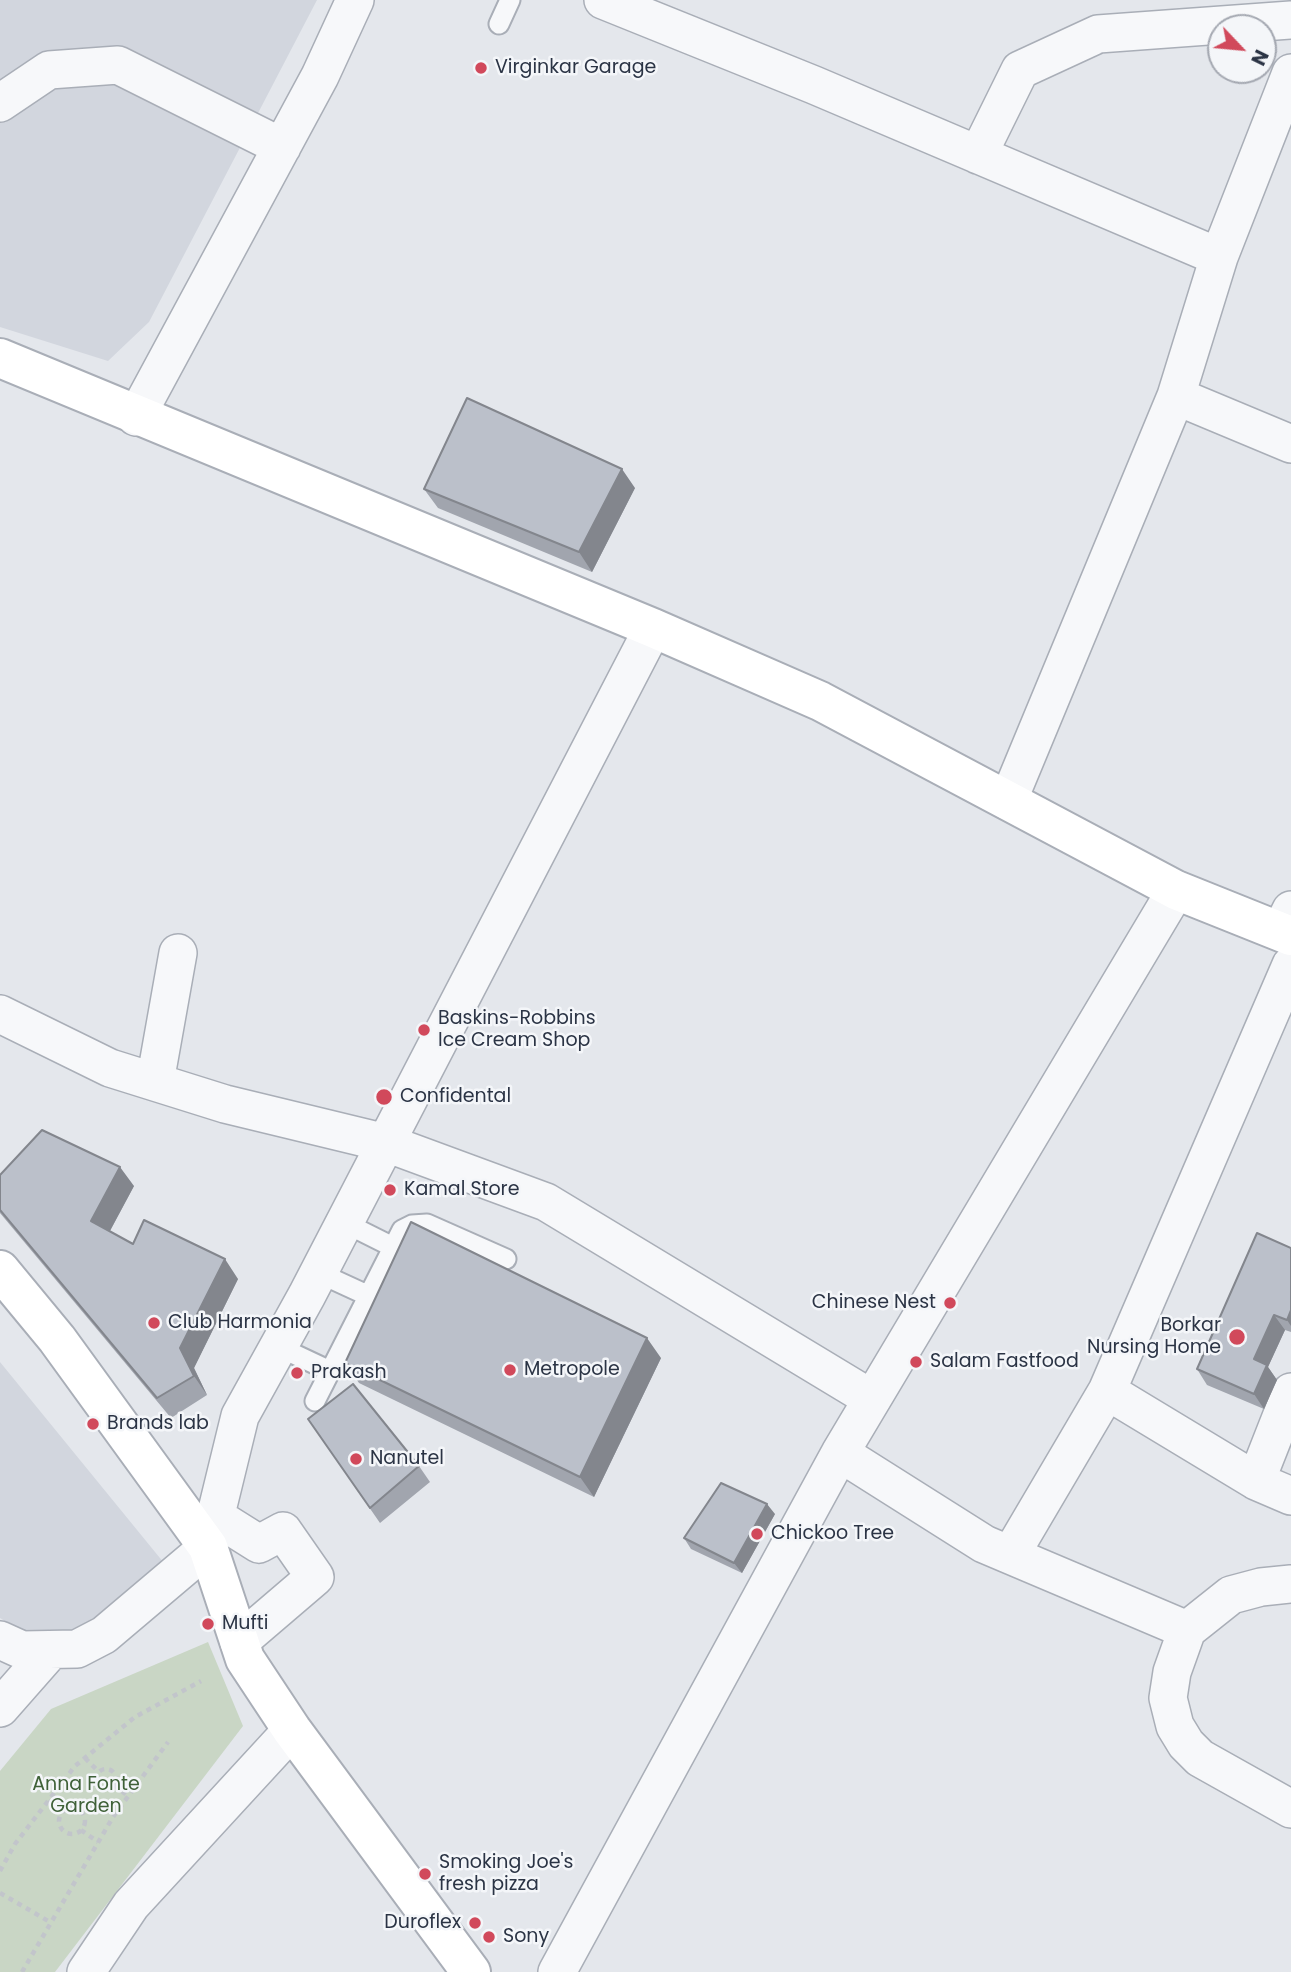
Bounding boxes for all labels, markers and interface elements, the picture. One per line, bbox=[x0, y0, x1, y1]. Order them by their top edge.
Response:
north arrow bbox=[1207, 14, 1277, 84]
text: N bbox=[1244, 45, 1275, 70]
place label: Virginkar Garage bbox=[495, 57, 656, 79]
marker: Virginkar Garage bbox=[473, 60, 489, 76]
place label: Baskins-Robbins Ice Cream Shop bbox=[438, 1008, 596, 1052]
marker: Baskins-Robbins Ice Cream Shop bbox=[416, 1022, 432, 1038]
place label: Confidental bbox=[400, 1086, 511, 1108]
marker: Confidental bbox=[374, 1087, 394, 1107]
place label: Kamal Store bbox=[404, 1179, 519, 1201]
marker: Kamal Store bbox=[382, 1182, 398, 1198]
place label: Chinese Nest bbox=[812, 1292, 936, 1314]
marker: Chinese Nest bbox=[942, 1295, 958, 1311]
place label: Club Harmonia bbox=[168, 1312, 312, 1334]
marker: Club Harmonia bbox=[146, 1315, 162, 1331]
place label: Borkar Nursing Home bbox=[1087, 1315, 1221, 1359]
marker: Borkar Nursing Home bbox=[1227, 1327, 1247, 1347]
place label: Salam Fastfood bbox=[930, 1351, 1079, 1373]
marker: Salam Fastfood bbox=[908, 1354, 924, 1370]
place label: Metropole bbox=[524, 1359, 620, 1381]
place label: Prakash bbox=[311, 1362, 387, 1384]
marker: Metropole bbox=[502, 1362, 518, 1378]
marker: Prakash bbox=[289, 1365, 305, 1381]
place label: Brands lab bbox=[107, 1413, 209, 1435]
marker: Brands lab bbox=[85, 1416, 101, 1432]
place label: Nanutel bbox=[370, 1448, 444, 1470]
marker: Nanutel bbox=[348, 1451, 364, 1467]
place label: Chickoo Tree bbox=[771, 1523, 894, 1545]
marker: Chickoo Tree bbox=[749, 1526, 765, 1542]
place label: Mufti bbox=[222, 1613, 268, 1635]
marker: Mufti bbox=[200, 1616, 216, 1632]
park label: Anna Fonte Garden bbox=[32, 1774, 140, 1818]
place label: Smoking Joe's fresh pizza bbox=[439, 1852, 573, 1896]
marker: Smoking Joe's fresh pizza bbox=[417, 1866, 433, 1882]
place label: Duroflex bbox=[384, 1912, 461, 1934]
marker: Duroflex bbox=[467, 1915, 483, 1931]
place label: Sony bbox=[503, 1926, 549, 1948]
marker: Sony bbox=[481, 1929, 497, 1945]

